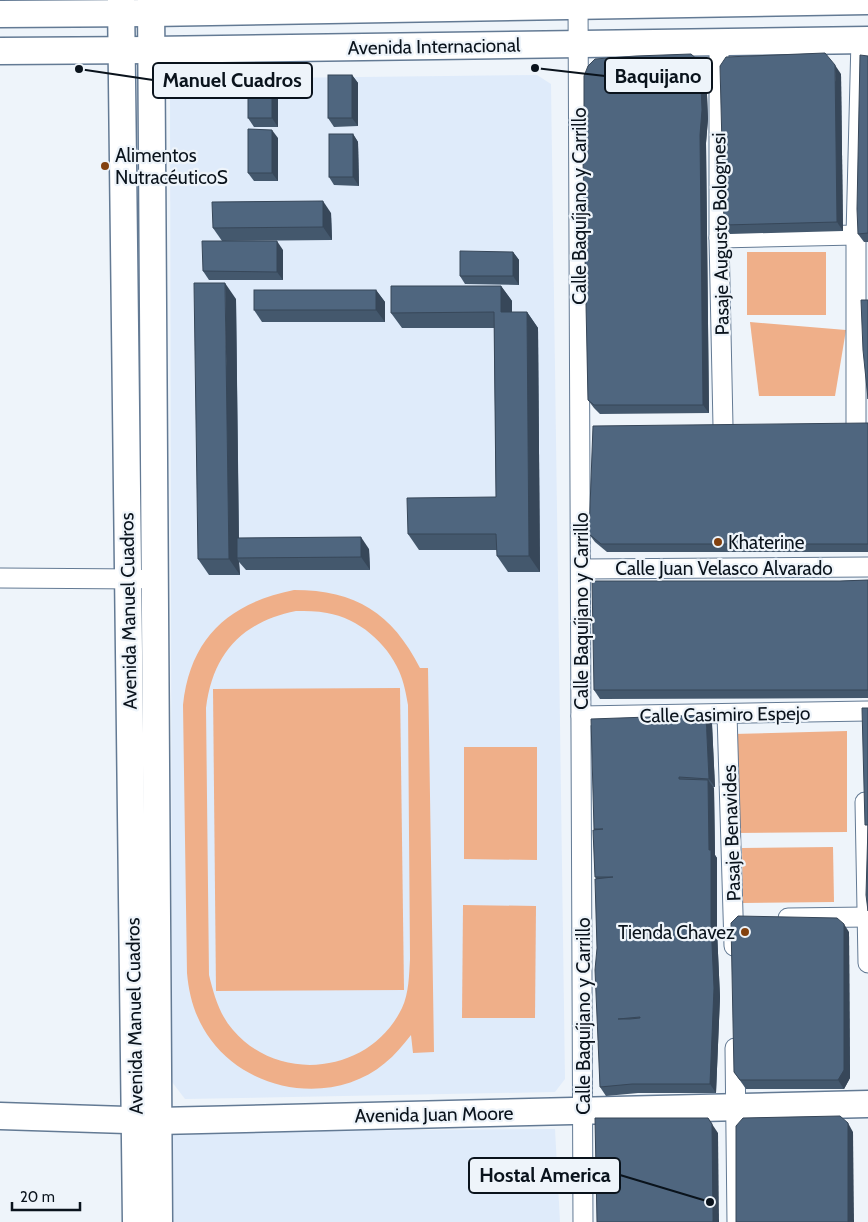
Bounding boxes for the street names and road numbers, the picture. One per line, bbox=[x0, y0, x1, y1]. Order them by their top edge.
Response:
street label: Avenida Internacional bbox=[347, 33, 521, 60]
street label: Calle Baquíjano y Carrillo bbox=[568, 107, 591, 305]
street label: Pasaje Augusto Bolognesi bbox=[707, 132, 734, 336]
street label: Avenida Manuel Cuadros bbox=[115, 512, 142, 710]
street label: Calle Baquíjano y Carrillo bbox=[570, 512, 593, 710]
street label: Calle Juan Velasco Alvarado bbox=[615, 557, 833, 580]
street label: Calle Casimiro Espejo bbox=[639, 702, 811, 727]
street label: Pasaje Benavides bbox=[718, 764, 745, 902]
street label: Avenida Manuel Cuadros bbox=[121, 917, 148, 1115]
street label: Calle Baquíjano y Carrillo bbox=[572, 917, 595, 1115]
street label: Avenida Juan Moore bbox=[354, 1102, 514, 1127]

